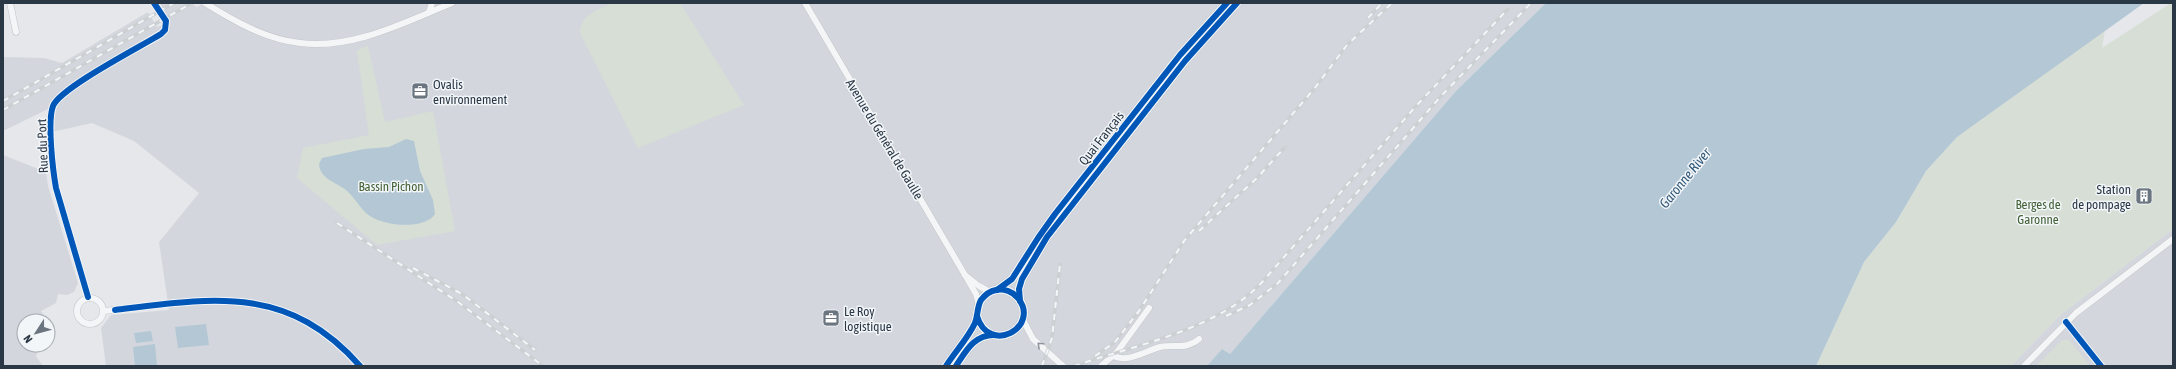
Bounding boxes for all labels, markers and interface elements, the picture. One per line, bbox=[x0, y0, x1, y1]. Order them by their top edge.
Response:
street label: Avenue du Général de Gaulle bbox=[843, 76, 926, 202]
place label: Ovalis environnement bbox=[433, 77, 508, 107]
office icon: Ovalis environnement bbox=[410, 81, 430, 101]
street label: Quai Français bbox=[1076, 108, 1127, 168]
street label: Rue du Port bbox=[34, 118, 51, 173]
water label: Garonne River bbox=[1656, 144, 1715, 211]
park label: Bassin Pichon bbox=[358, 179, 424, 194]
place label: Station de pompage bbox=[2072, 182, 2131, 212]
building icon: Station de pompage bbox=[2134, 186, 2154, 206]
park label: Berges de Garonne bbox=[2015, 197, 2061, 227]
place label: Le Roy logistique bbox=[844, 304, 892, 334]
office icon: Le Roy logistique bbox=[821, 308, 841, 328]
north arrow bbox=[16, 313, 56, 353]
text: N bbox=[21, 333, 35, 345]
one-way arrow bbox=[1037, 342, 1045, 350]

